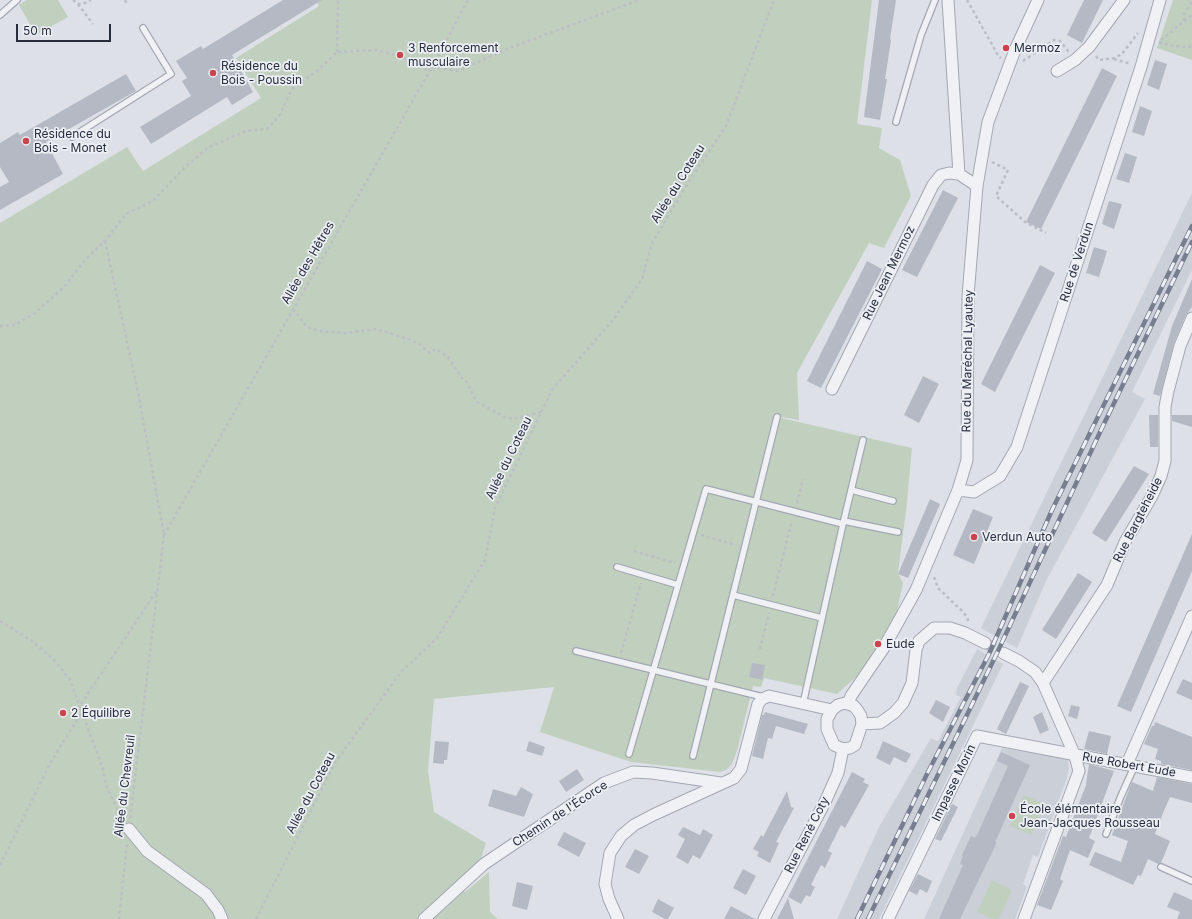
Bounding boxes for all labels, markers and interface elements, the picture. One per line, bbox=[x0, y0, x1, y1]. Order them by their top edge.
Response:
scale bar bbox=[18, 16, 113, 42]
text: 50 m bbox=[23, 23, 52, 38]
place label: 3 Renforcement musculaire bbox=[408, 41, 498, 69]
place label: Mermoz bbox=[1014, 41, 1061, 55]
marker: Mermoz bbox=[1001, 43, 1011, 53]
marker: 3 Renforcement musculaire bbox=[395, 50, 405, 60]
place label: Résidence du Bois - Poussin bbox=[221, 59, 302, 87]
marker: Résidence du Bois - Poussin bbox=[208, 68, 218, 78]
place label: Résidence du Bois - Monet bbox=[34, 127, 111, 155]
marker: Résidence du Bois - Monet bbox=[21, 136, 31, 146]
street label: Allée du Coteau bbox=[648, 142, 708, 226]
street label: Allée des Hêtres bbox=[279, 219, 337, 307]
street label: Rue de Verdun bbox=[1057, 220, 1097, 304]
street label: Rue Jean Mermoz bbox=[860, 224, 918, 322]
street label: Rue du Maréchal Lyautey bbox=[960, 290, 976, 432]
street label: Allée du Coteau bbox=[483, 414, 535, 502]
street label: Rue Bargteheide bbox=[1110, 475, 1166, 565]
place label: Verdun Auto bbox=[982, 530, 1052, 544]
marker: Verdun Auto bbox=[969, 532, 979, 542]
place label: Eude bbox=[886, 637, 915, 651]
marker: Eude bbox=[873, 639, 883, 649]
place label: 2 Équilibre bbox=[71, 706, 131, 720]
marker: 2 Équilibre bbox=[58, 708, 68, 718]
street label: Allée du Chevreuil bbox=[112, 734, 138, 838]
street label: Impasse Morin bbox=[929, 742, 979, 824]
street label: Allée du Coteau bbox=[284, 750, 338, 836]
street label: Rue Robert Eude bbox=[1081, 750, 1177, 780]
street label: Chemin de l'Écorce bbox=[510, 778, 610, 850]
street label: Rue René Coty bbox=[782, 794, 832, 876]
place label: École élémentaire Jean-Jacques Rousseau bbox=[1020, 802, 1160, 830]
marker: École élémentaire Jean-Jacques Rousseau bbox=[1007, 811, 1017, 821]

